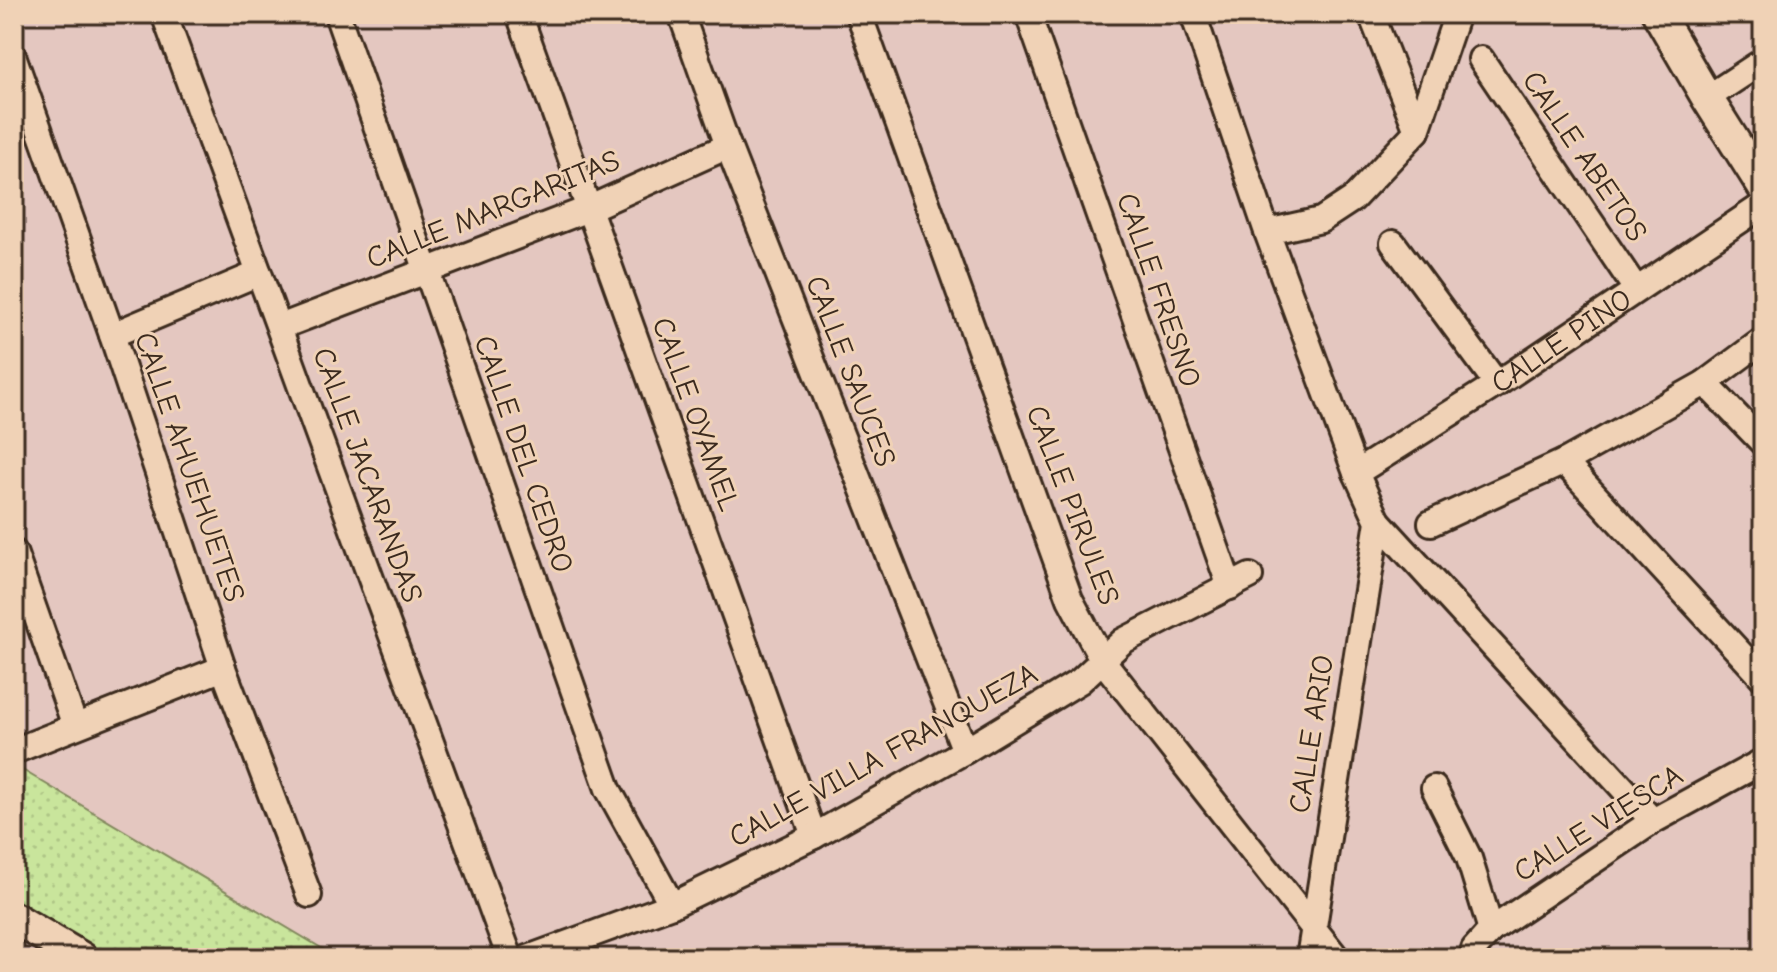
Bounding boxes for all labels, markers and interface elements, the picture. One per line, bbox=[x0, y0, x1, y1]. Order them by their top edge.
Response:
street label: CALLE ABETOS bbox=[1515, 64, 1654, 248]
street label: CALLE MARGARITAS bbox=[361, 143, 625, 276]
street label: CALLE FRESNO bbox=[1109, 189, 1208, 392]
street label: CALLE SAUCES bbox=[798, 271, 903, 472]
street label: CALLE PINO bbox=[1485, 282, 1638, 401]
street label: CALLE OYAMEL bbox=[644, 313, 747, 516]
street label: CALLE AHUEHUETES bbox=[127, 328, 252, 607]
street label: CALLE DEL CEDRO bbox=[467, 331, 581, 577]
street label: CALLE JACARANDAS bbox=[305, 343, 430, 607]
street label: CALLE PIRULES bbox=[1018, 401, 1127, 610]
street label: CALLE ARIO bbox=[1282, 653, 1341, 816]
street label: CALLE VILLA FRANQUEZA bbox=[723, 656, 1043, 855]
street label: CALLE VIESCA bbox=[1507, 758, 1689, 889]

